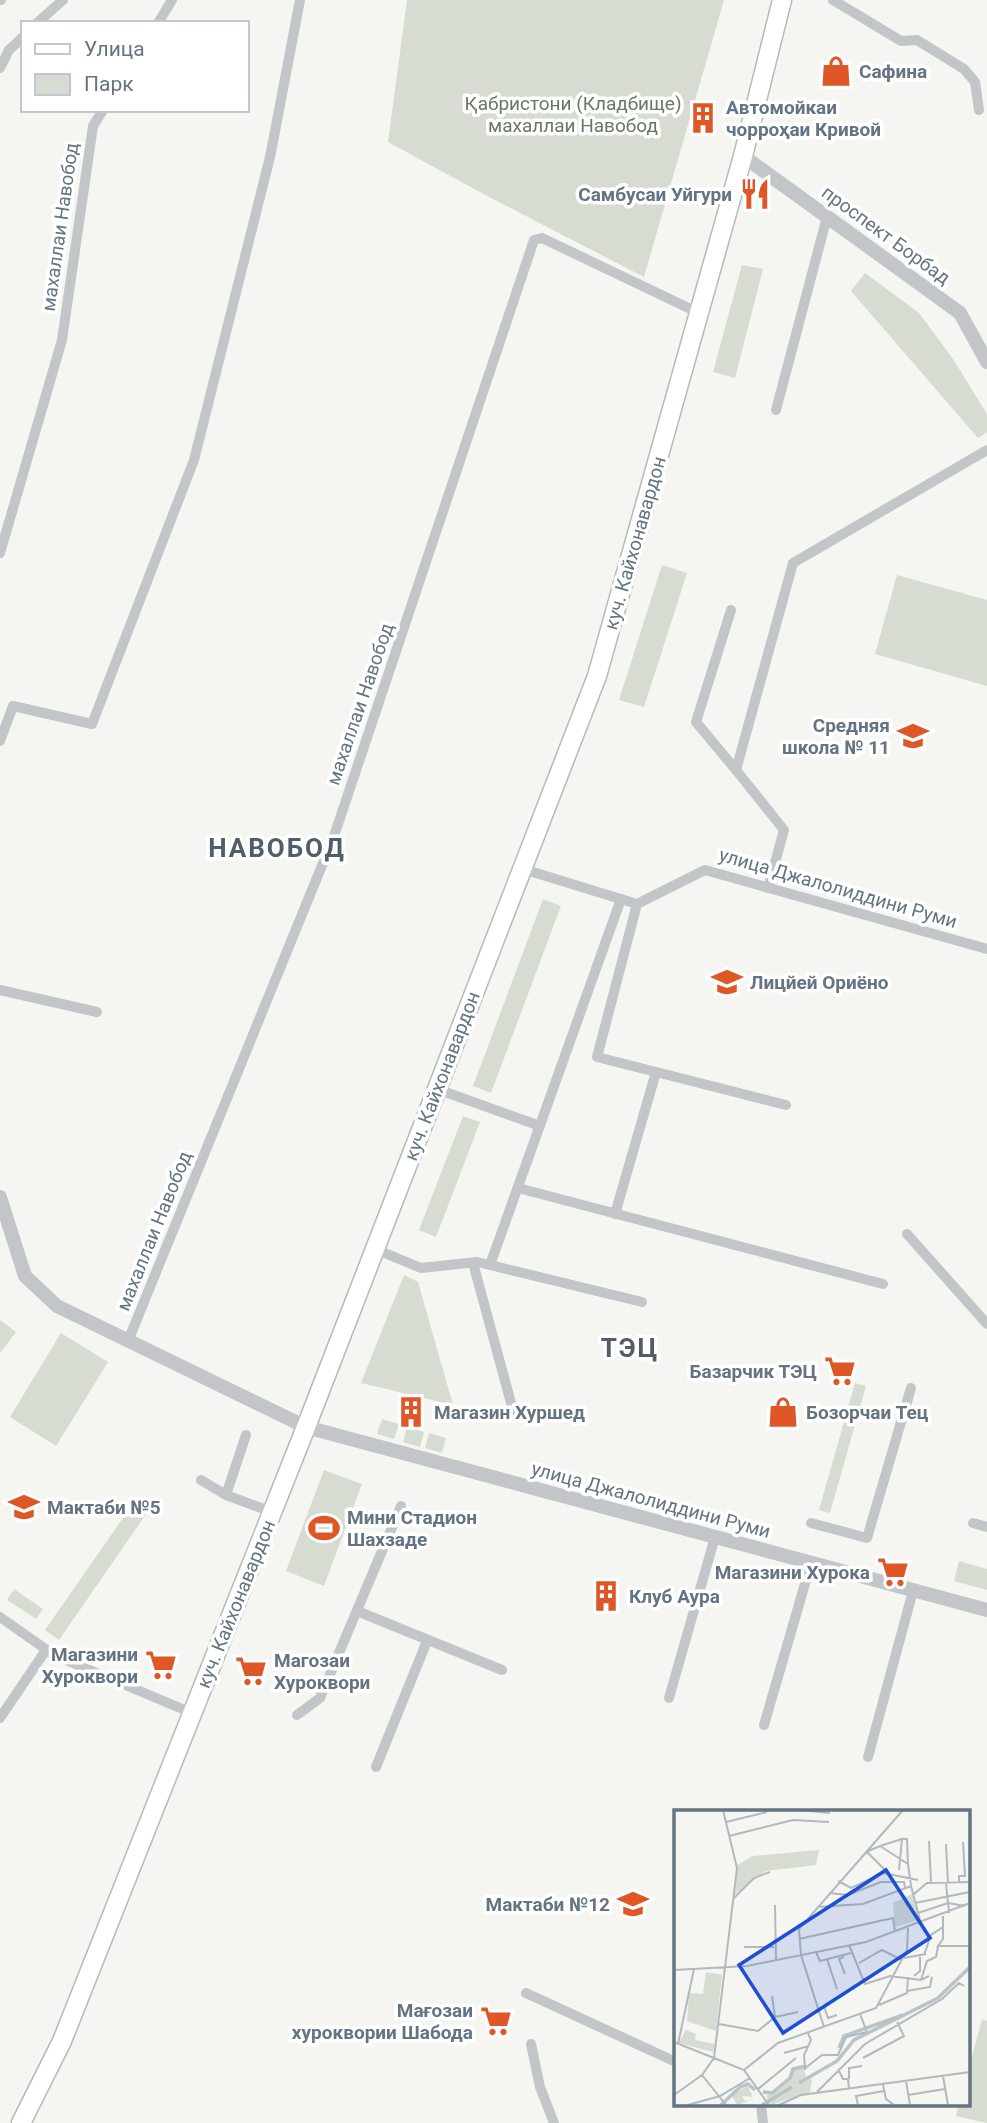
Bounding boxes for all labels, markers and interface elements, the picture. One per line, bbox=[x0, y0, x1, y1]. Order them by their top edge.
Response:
legend bbox=[21, 21, 248, 112]
text: Улица bbox=[84, 37, 145, 61]
shop icon: Сафина bbox=[819, 54, 853, 88]
place label: Сафина bbox=[859, 60, 927, 83]
text: Парк bbox=[84, 72, 134, 96]
park label: Қабристони (Кладбище) махаллаи Навобод bbox=[464, 92, 682, 137]
place label: Автомойкаи чорроҳаи Кривой bbox=[726, 96, 881, 141]
building icon: Автомойкаи чорроҳаи Кривой bbox=[686, 101, 720, 135]
street label: махаллаи Навобод bbox=[37, 141, 83, 313]
restaurant icon: Самбусаи Уйгури bbox=[738, 177, 772, 211]
street label: проспект Борбад bbox=[817, 181, 955, 289]
place label: Самбусаи Уйгури bbox=[578, 183, 732, 206]
street label: куч. Кайхонавардон bbox=[599, 454, 671, 632]
street label: махаллаи Навобод bbox=[321, 620, 399, 788]
place label: Средняя школа № 11 bbox=[782, 714, 890, 759]
school or university icon: Средняя школа № 11 bbox=[896, 719, 930, 753]
district label: НАВОБОД bbox=[208, 833, 346, 863]
street label: улица Джалолиддини Руми bbox=[716, 843, 960, 933]
school or university icon: Лицйей Ориёно bbox=[710, 965, 744, 999]
place label: Лицйей Ориёно bbox=[750, 971, 889, 994]
street label: куч. Кайхонавардон bbox=[399, 988, 485, 1164]
street label: махаллаи Навобод bbox=[112, 1148, 196, 1314]
district label: ТЭЦ bbox=[601, 1333, 659, 1363]
supermarket icon: Базарчик ТЭЦ bbox=[823, 1354, 857, 1388]
place label: Базарчик ТЭЦ bbox=[690, 1360, 817, 1383]
building icon: Магазин Хуршед bbox=[394, 1395, 428, 1429]
shop icon: Бозорчаи Тец bbox=[766, 1395, 800, 1429]
place label: Магазин Хуршед bbox=[434, 1401, 585, 1424]
place label: Бозорчаи Тец bbox=[806, 1401, 929, 1424]
street label: улица Джалолиддини Руми bbox=[529, 1457, 773, 1543]
school or university icon: Мактаби №5 bbox=[7, 1490, 41, 1524]
place label: Мактаби №5 bbox=[47, 1496, 161, 1519]
place label: Мини Стадион Шахзаде bbox=[347, 1506, 477, 1551]
sports icon: Мини Стадион Шахзаде bbox=[307, 1511, 341, 1545]
street label: куч. Кайхонавардон bbox=[192, 1517, 280, 1691]
supermarket icon: Магазини Хурока bbox=[876, 1555, 910, 1589]
place label: Магазини Хурока bbox=[715, 1561, 870, 1584]
building icon: Клуб Аура bbox=[589, 1579, 623, 1613]
place label: Клуб Аура bbox=[629, 1585, 720, 1608]
place label: Магазини Хуроквори bbox=[42, 1643, 138, 1688]
supermarket icon: Магазини Хуроквори bbox=[144, 1648, 178, 1682]
place label: Магозаи Хуроквори bbox=[274, 1649, 370, 1694]
supermarket icon: Магозаи Хуроквори bbox=[234, 1654, 268, 1688]
inset map bbox=[674, 1810, 970, 2106]
school or university icon: Мактаби №12 bbox=[616, 1887, 650, 1921]
place label: Мактаби №12 bbox=[486, 1893, 610, 1916]
place label: Мағозаи хуроквории Шабода bbox=[292, 1999, 473, 2044]
supermarket icon: Мағозаи хуроквории Шабода bbox=[479, 2004, 513, 2038]

